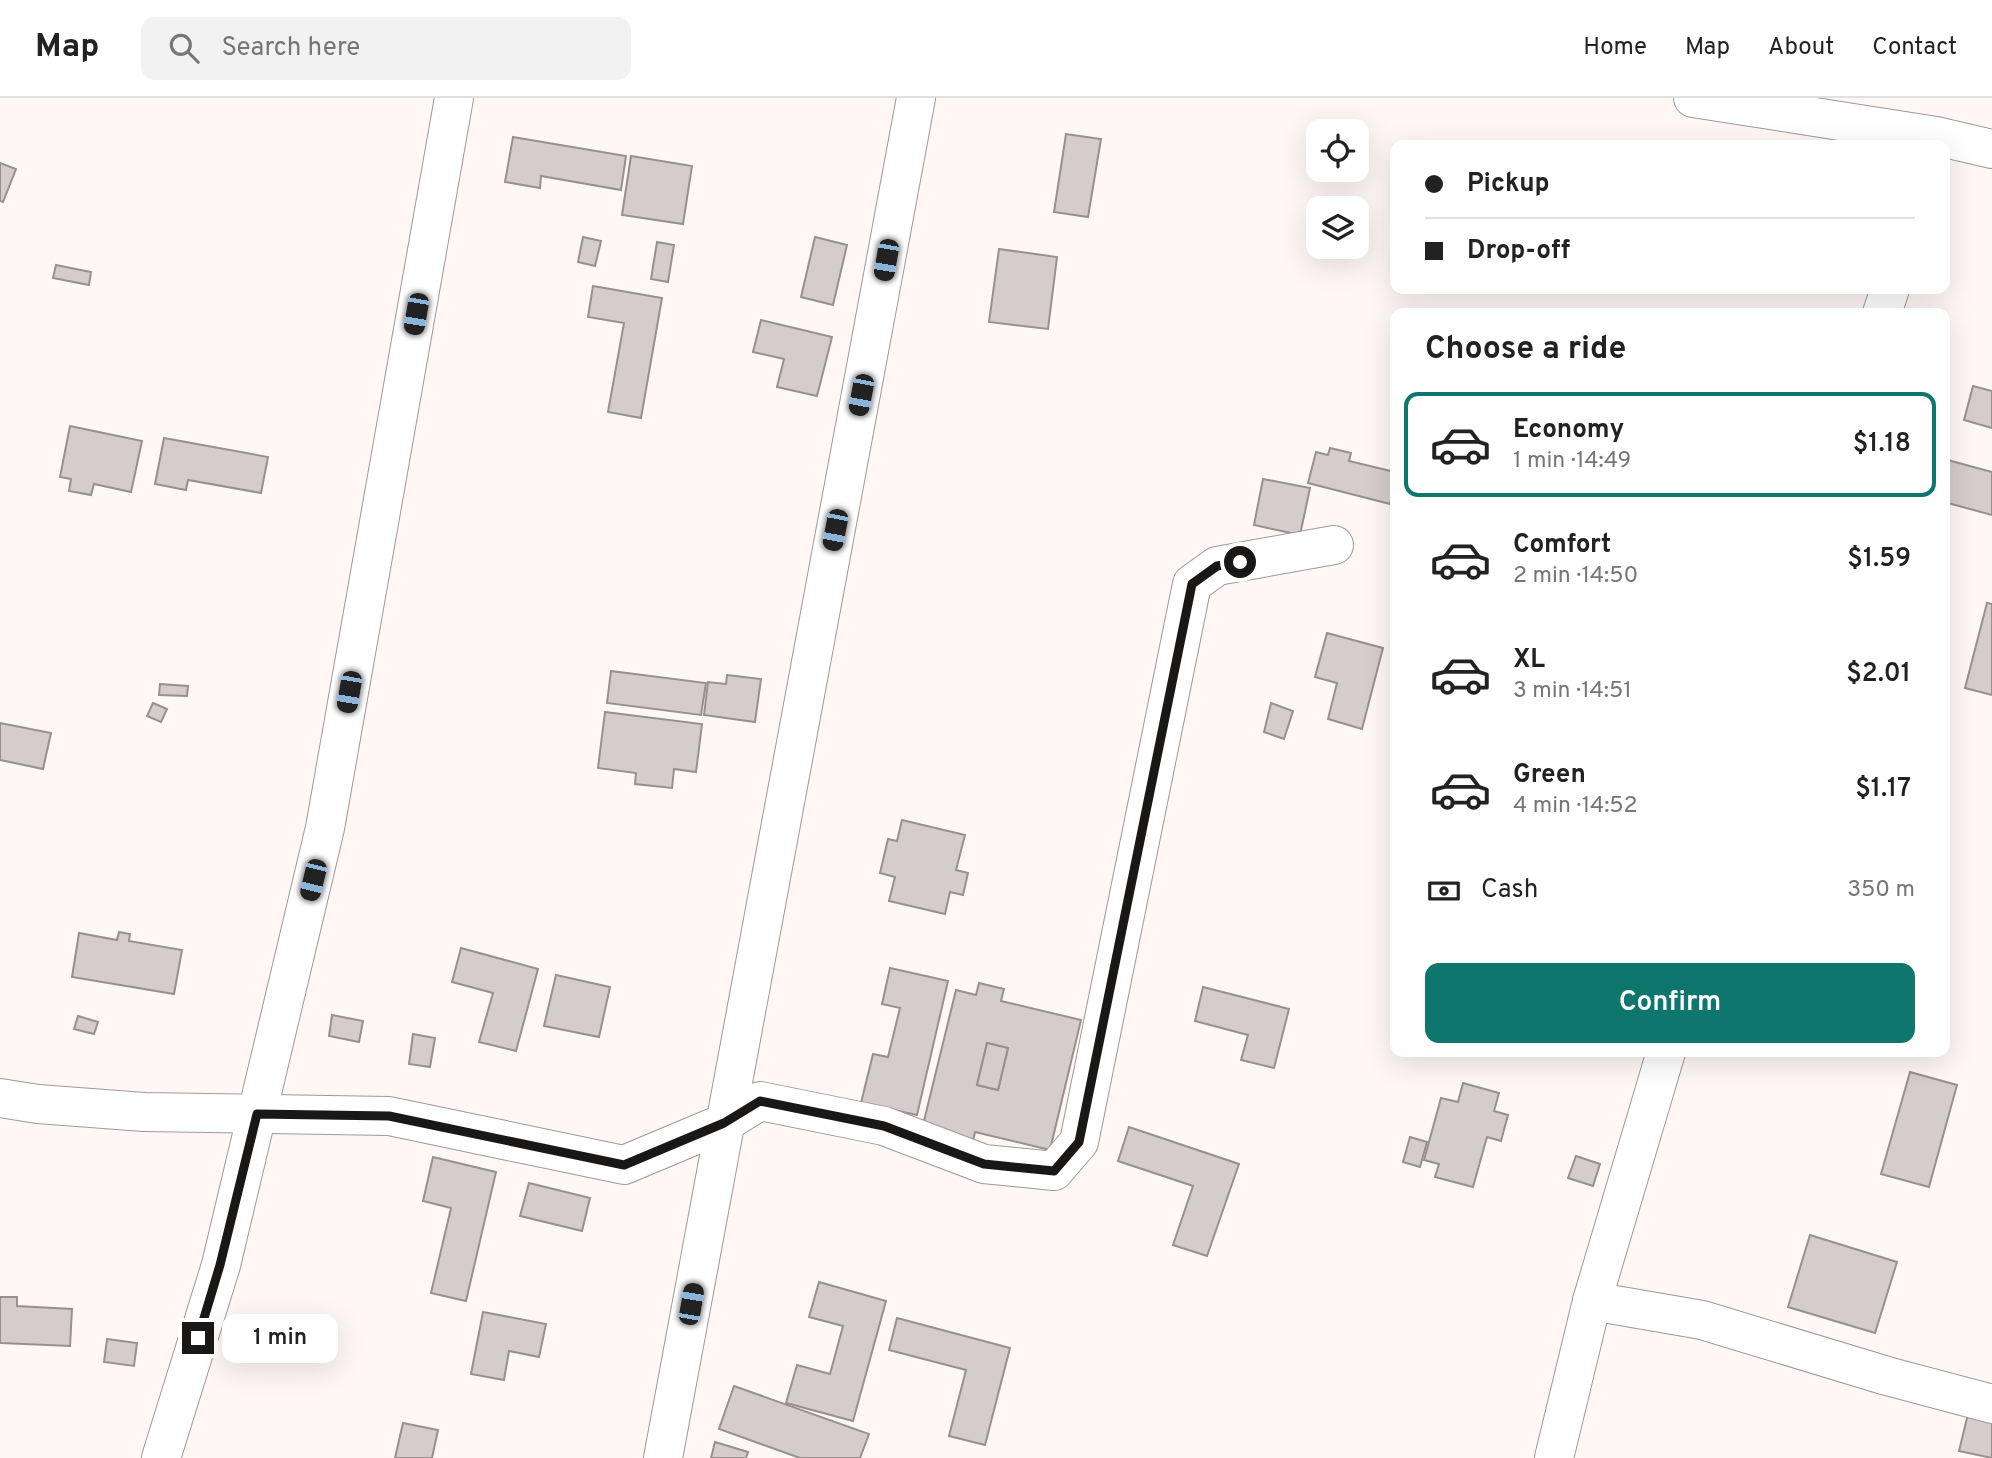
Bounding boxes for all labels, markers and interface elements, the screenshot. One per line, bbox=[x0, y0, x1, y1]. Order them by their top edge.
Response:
search box bbox=[141, 17, 631, 80]
text: Map bbox=[35, 27, 99, 69]
icon: search bbox=[165, 29, 203, 67]
text: Search here bbox=[221, 32, 360, 65]
text: Home bbox=[1583, 33, 1647, 63]
text: Map bbox=[1685, 33, 1730, 63]
text: About bbox=[1768, 33, 1834, 63]
text: Contact bbox=[1872, 33, 1957, 63]
map controls bbox=[1306, 119, 1369, 259]
button: locate bbox=[1306, 119, 1369, 182]
text: Pickup bbox=[1467, 168, 1550, 201]
button: layers bbox=[1306, 196, 1369, 259]
text: Drop-off bbox=[1467, 235, 1570, 268]
car bbox=[873, 237, 900, 283]
car bbox=[403, 291, 430, 337]
text: Choose a ride bbox=[1425, 330, 1626, 370]
car bbox=[847, 372, 876, 418]
icon: car bbox=[1429, 413, 1492, 476]
text: Economy bbox=[1513, 414, 1624, 447]
text: $1.18 bbox=[1853, 428, 1911, 461]
text: 1 min · 14:49 bbox=[1513, 447, 1631, 476]
car bbox=[821, 507, 850, 553]
icon: car bbox=[1429, 528, 1492, 591]
text: Comfort bbox=[1513, 529, 1611, 562]
text: $1.59 bbox=[1847, 543, 1911, 576]
route start bbox=[1224, 546, 1256, 578]
text: 2 min · 14:50 bbox=[1513, 562, 1638, 591]
icon: car bbox=[1429, 643, 1492, 706]
text: XL bbox=[1513, 644, 1545, 677]
text: $2.01 bbox=[1846, 658, 1911, 691]
car bbox=[336, 669, 363, 715]
text: 3 min · 14:51 bbox=[1513, 677, 1632, 706]
icon: car bbox=[1429, 758, 1492, 821]
text: Green bbox=[1513, 759, 1586, 792]
text: $1.17 bbox=[1855, 773, 1911, 806]
text: 4 min · 14:52 bbox=[1513, 792, 1638, 821]
car bbox=[298, 857, 329, 903]
icon: cash bbox=[1425, 872, 1463, 910]
text: Cash bbox=[1481, 874, 1538, 907]
text: 350 m bbox=[1847, 876, 1915, 905]
button: Confirm bbox=[1425, 963, 1915, 1043]
car bbox=[678, 1281, 705, 1327]
callout: 1 min bbox=[222, 1314, 338, 1362]
route end bbox=[182, 1322, 214, 1354]
text: 1 min bbox=[253, 1324, 307, 1353]

